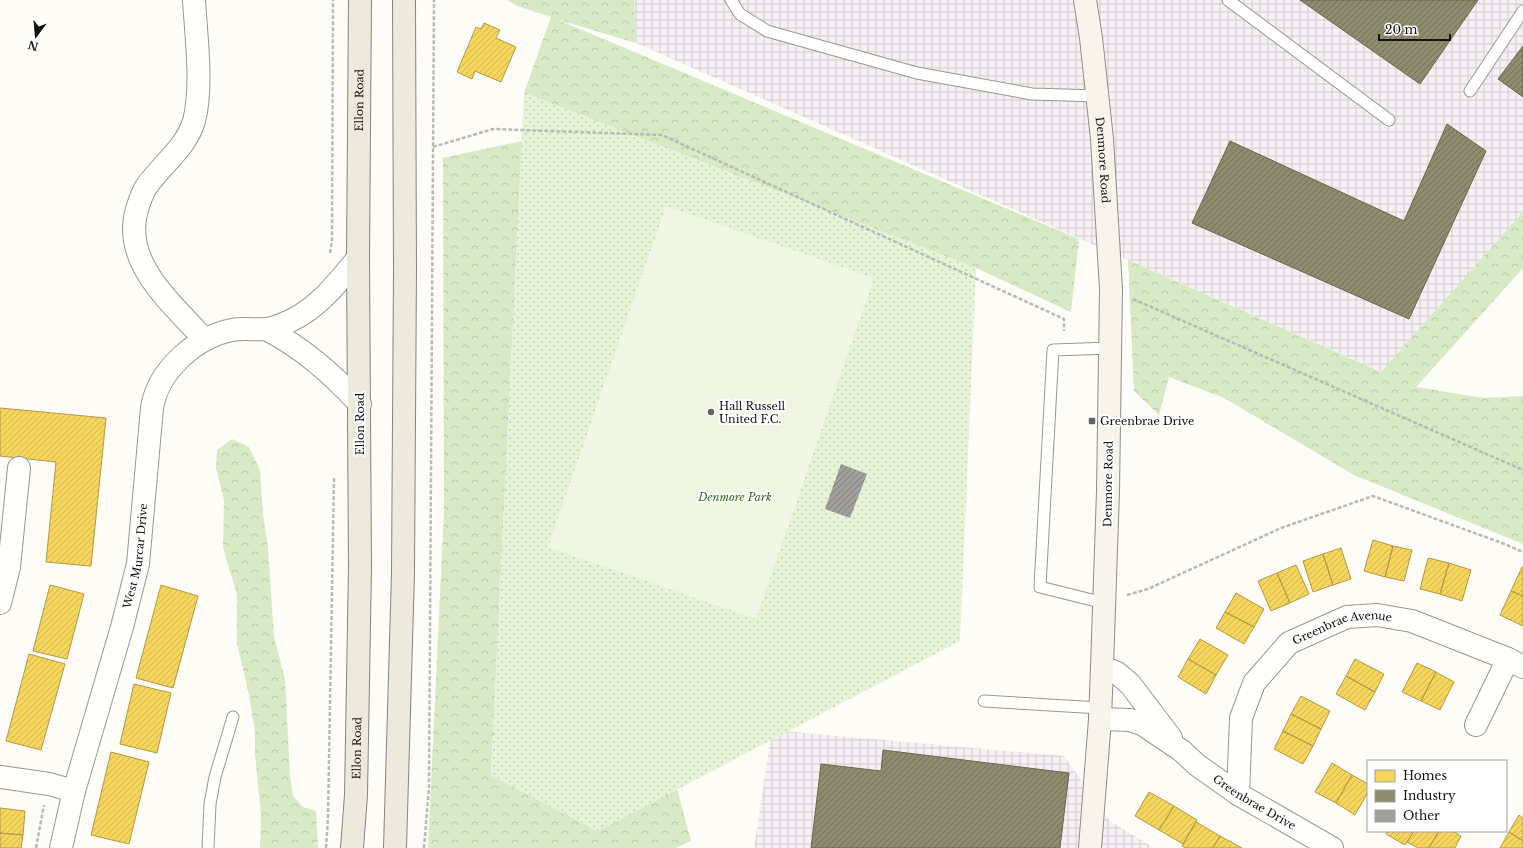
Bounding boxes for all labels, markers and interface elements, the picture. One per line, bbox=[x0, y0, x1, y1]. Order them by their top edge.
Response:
north arrow bbox=[16, 16, 56, 56]
scale bar bbox=[1379, 16, 1450, 42]
text: 20 m bbox=[1385, 22, 1417, 37]
text: N bbox=[26, 37, 40, 54]
street label: Ellon Road bbox=[352, 68, 366, 131]
street label: Denmore Road bbox=[1093, 116, 1113, 204]
street label: Ellon Road bbox=[353, 392, 367, 455]
place label: Hall Russell United F.C. bbox=[719, 399, 785, 426]
marker: Hall Russell United F.C. bbox=[706, 407, 716, 417]
place label: Greenbrae Drive bbox=[1100, 414, 1194, 428]
marker: Greenbrae Drive bbox=[1087, 416, 1097, 426]
street label: Denmore Road bbox=[1100, 440, 1116, 527]
park label: Denmore Park bbox=[697, 490, 772, 504]
street label: West Murcar Drive bbox=[120, 503, 150, 611]
street label: Greenbrae Avenue bbox=[1290, 608, 1393, 648]
street label: Ellon Road bbox=[349, 716, 364, 779]
legend bbox=[1367, 760, 1507, 832]
text: Homes bbox=[1403, 768, 1447, 783]
street label: Greenbrae Drive bbox=[1210, 772, 1298, 833]
text: Industry bbox=[1403, 788, 1456, 803]
text: Other bbox=[1403, 808, 1440, 823]

